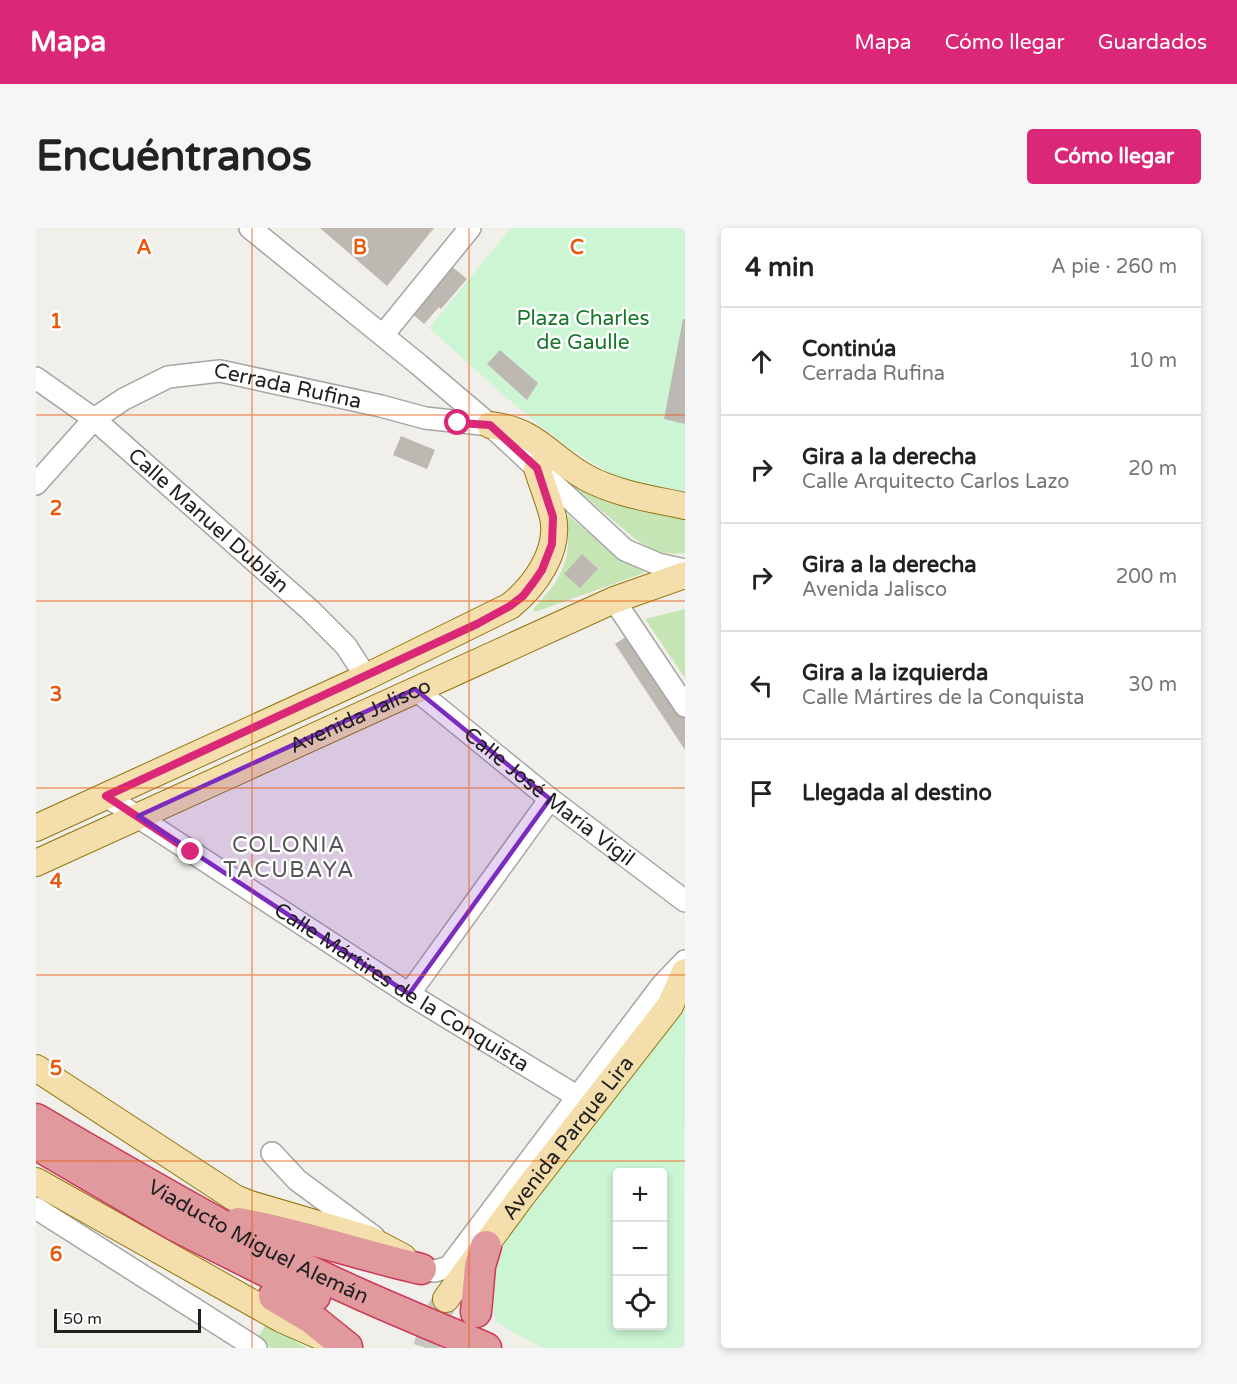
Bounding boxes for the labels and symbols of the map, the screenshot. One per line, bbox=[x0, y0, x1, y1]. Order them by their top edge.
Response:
text: A bbox=[137, 236, 152, 260]
text: B bbox=[353, 236, 367, 260]
text: C bbox=[570, 236, 584, 260]
park label: Plaza Charles de Gaulle bbox=[516, 306, 650, 355]
text: 1 bbox=[50, 310, 62, 334]
street label: Cerrada Rufina bbox=[211, 358, 364, 414]
route start bbox=[444, 409, 470, 435]
street label: Calle Manuel Dublán bbox=[123, 443, 294, 598]
text: 2 bbox=[50, 497, 62, 521]
street label: Avenida Jalisco bbox=[286, 673, 435, 759]
text: 3 bbox=[50, 683, 62, 707]
street label: Calle José María Vigil bbox=[459, 722, 639, 871]
district label: COLONIA TACUBAYA bbox=[223, 832, 355, 883]
route end bbox=[177, 838, 203, 864]
text: 4 bbox=[50, 870, 63, 894]
street label: Calle Mártires de la Conquista bbox=[269, 897, 534, 1077]
street label: Avenida Parque Lira bbox=[497, 1051, 639, 1225]
text: 5 bbox=[50, 1057, 62, 1081]
street label: Viaducto Miguel Alemán bbox=[143, 1174, 372, 1309]
text: 6 bbox=[50, 1243, 62, 1267]
scale bar bbox=[54, 1306, 201, 1334]

